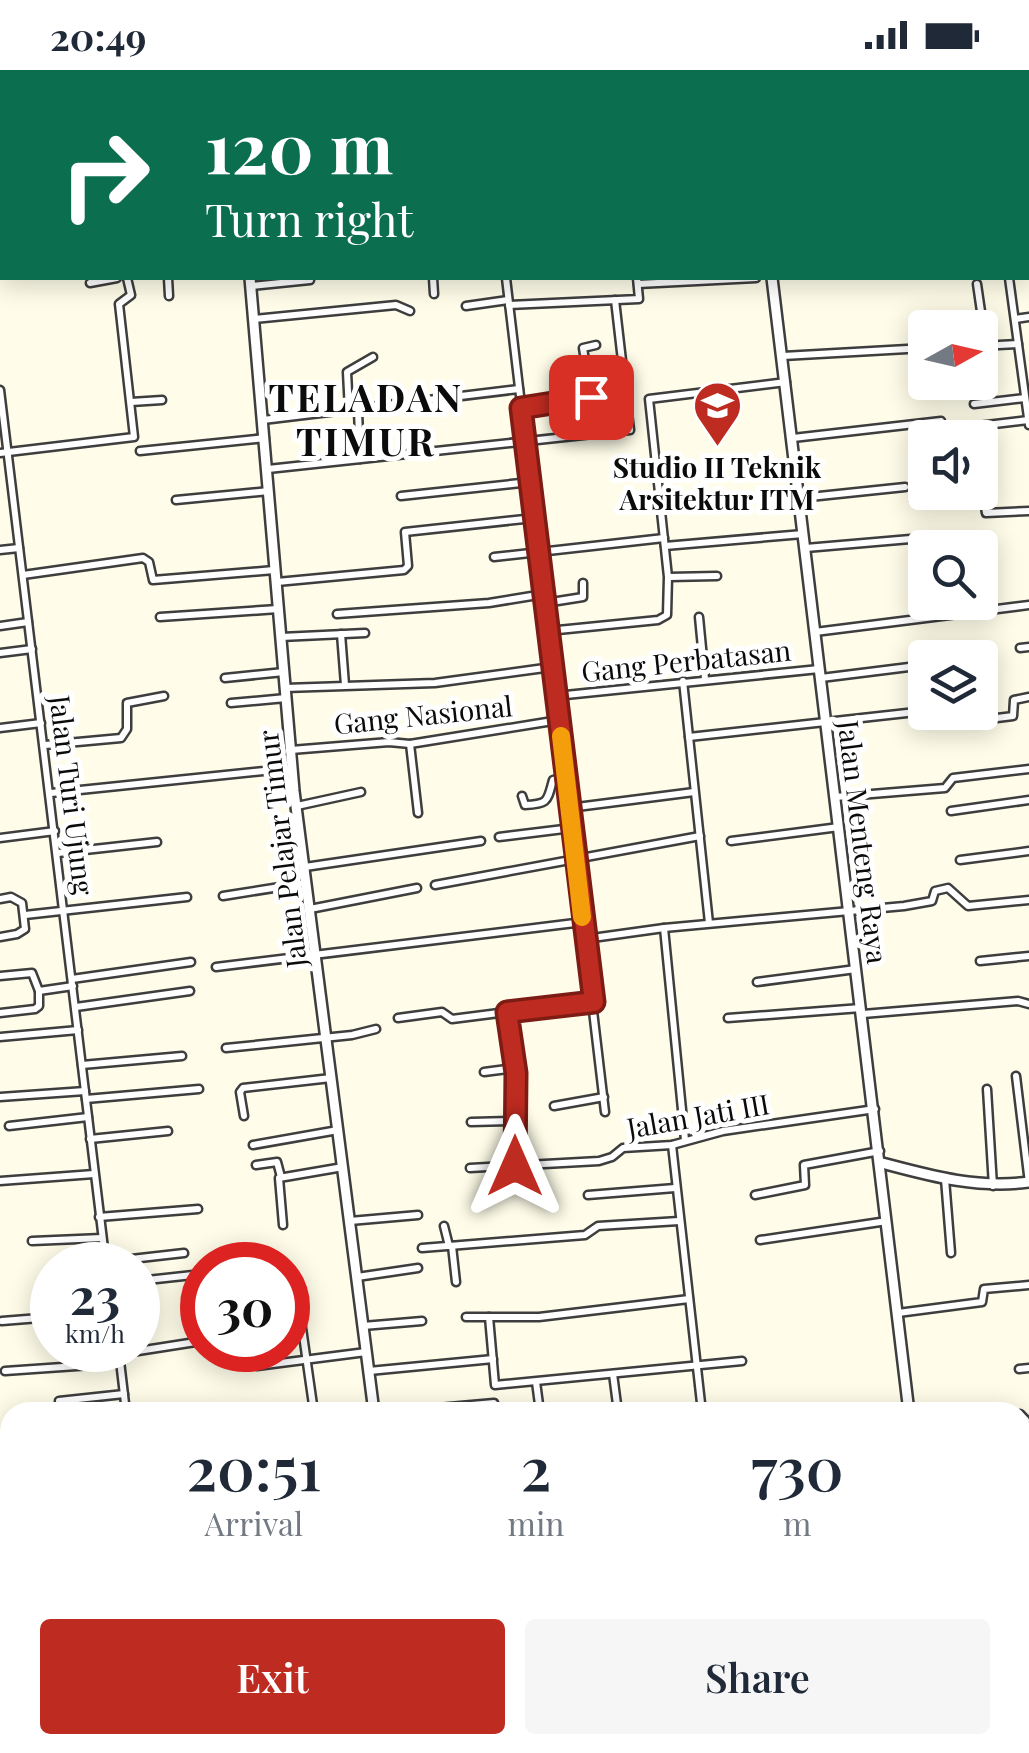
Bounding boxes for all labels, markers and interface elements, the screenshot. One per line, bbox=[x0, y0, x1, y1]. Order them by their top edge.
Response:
text: 20:49 bbox=[50, 10, 146, 61]
text: 120 m bbox=[205, 98, 393, 192]
icon: right bbox=[40, 110, 170, 240]
text: Turn right bbox=[205, 188, 413, 248]
north arrow bbox=[908, 310, 998, 400]
map controls bbox=[908, 310, 998, 730]
pin bbox=[549, 355, 634, 440]
icon: arrive bbox=[564, 370, 619, 425]
district label: TELADAN TIMUR bbox=[268, 371, 464, 466]
school or university icon: Studio II Teknik Arsitektur ITM bbox=[691, 380, 743, 448]
button: sound bbox=[908, 420, 998, 510]
place label: Studio II Teknik Arsitektur ITM bbox=[613, 448, 822, 517]
button: search bbox=[908, 530, 998, 620]
street label: Gang Perbatasan bbox=[579, 631, 793, 689]
button: layers bbox=[908, 640, 998, 730]
street label: Gang Nasional bbox=[332, 686, 514, 742]
street label: Jalan Turi Ujung bbox=[42, 692, 104, 897]
street label: Jalan Menteng Raya bbox=[831, 717, 897, 966]
street label: Jalan Pelajar Timur bbox=[248, 728, 314, 971]
street label: Jalan Jati III bbox=[623, 1084, 772, 1146]
position arrow bbox=[463, 1114, 567, 1218]
speed limit sign: 30 bbox=[180, 1242, 310, 1372]
text: 23 bbox=[70, 1261, 120, 1328]
text: km/h bbox=[65, 1316, 125, 1349]
text: 20:51 bbox=[186, 1426, 321, 1506]
text: 2 bbox=[521, 1426, 551, 1506]
text: 730 bbox=[751, 1426, 844, 1506]
text: Arrival bbox=[205, 1501, 303, 1544]
text: min bbox=[508, 1501, 564, 1544]
text: m bbox=[783, 1501, 811, 1544]
button: Exit bbox=[40, 1619, 505, 1734]
button: Share bbox=[525, 1619, 990, 1734]

